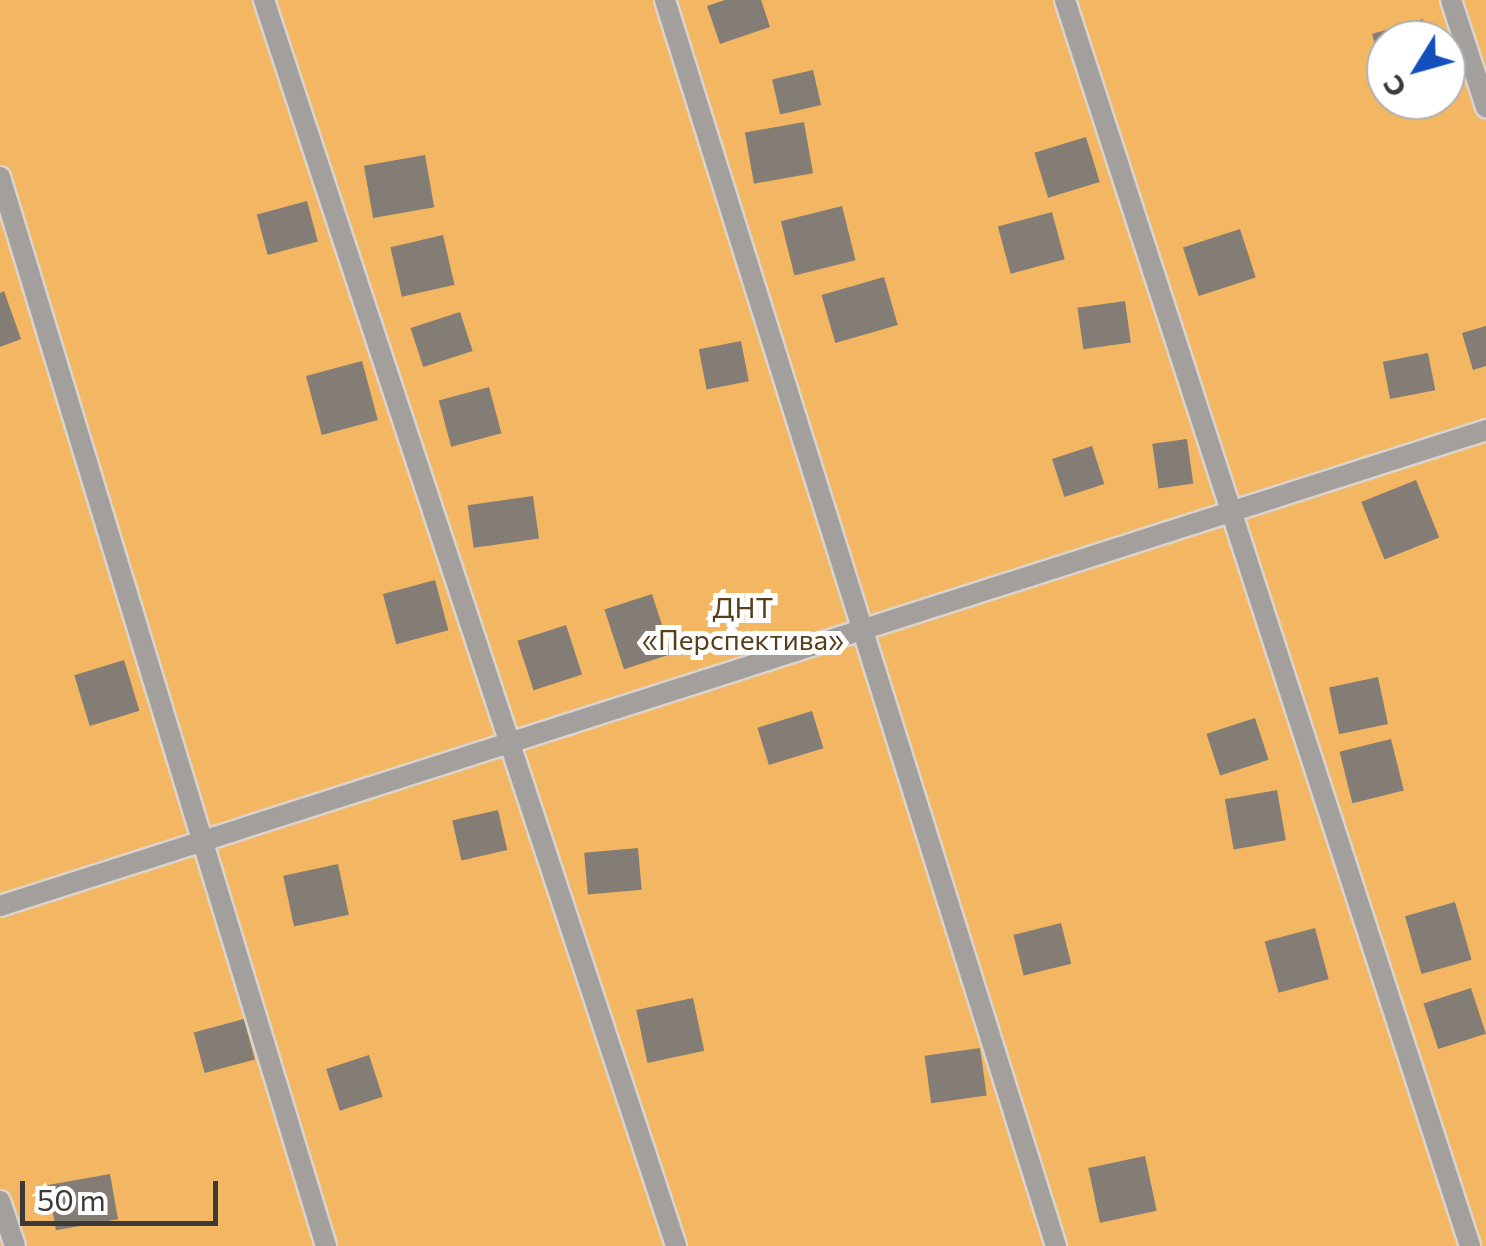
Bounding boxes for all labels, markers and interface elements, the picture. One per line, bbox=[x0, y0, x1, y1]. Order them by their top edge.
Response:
north arrow bbox=[1366, 20, 1466, 120]
text: С bbox=[1374, 69, 1413, 105]
park label: ДНТ «Перспектива» bbox=[642, 590, 844, 656]
scale bar bbox=[25, 1161, 222, 1223]
text: 50 m bbox=[37, 1180, 106, 1217]

